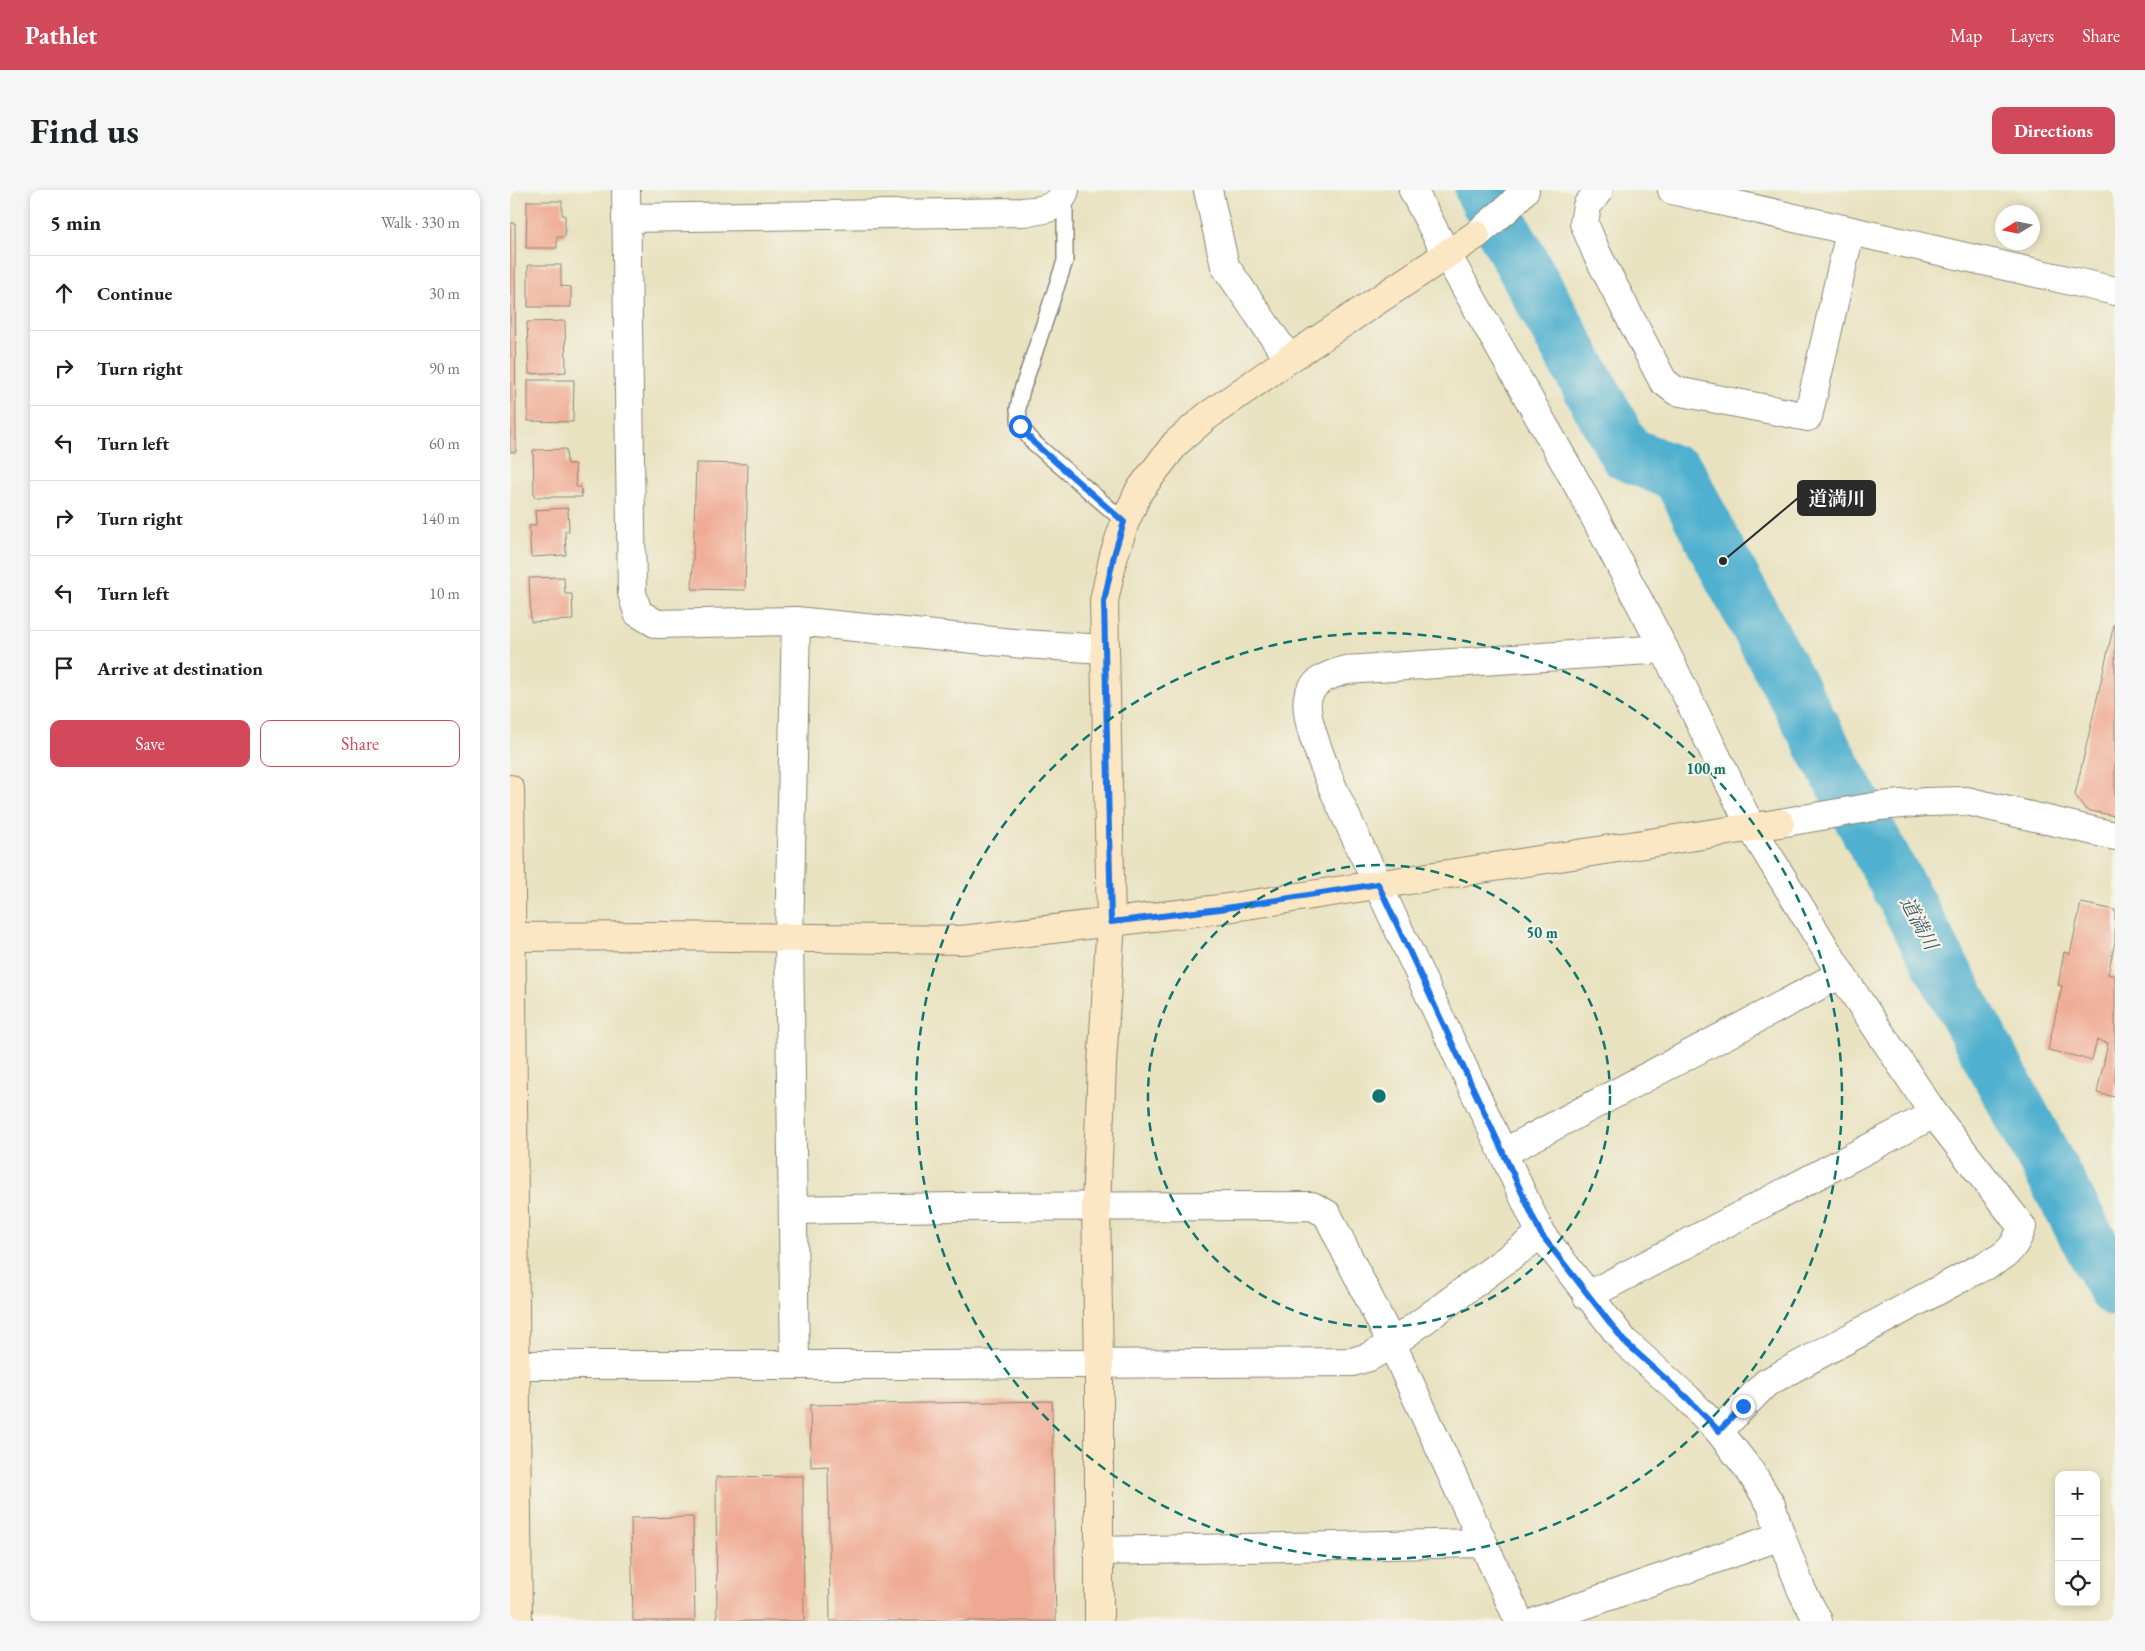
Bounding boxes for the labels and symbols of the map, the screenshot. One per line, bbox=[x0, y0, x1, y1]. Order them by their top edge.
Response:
north arrow bbox=[1995, 205, 2040, 250]
route start bbox=[1009, 415, 1032, 438]
callout: 道満川 bbox=[1798, 481, 1875, 515]
text: 道満川 bbox=[1808, 486, 1866, 511]
text: 100 m bbox=[1686, 759, 1726, 778]
water label: 道満川 bbox=[1895, 892, 1944, 956]
text: 50 m bbox=[1526, 923, 1558, 942]
centre of rings bbox=[1370, 1087, 1388, 1105]
route end bbox=[1732, 1395, 1755, 1418]

